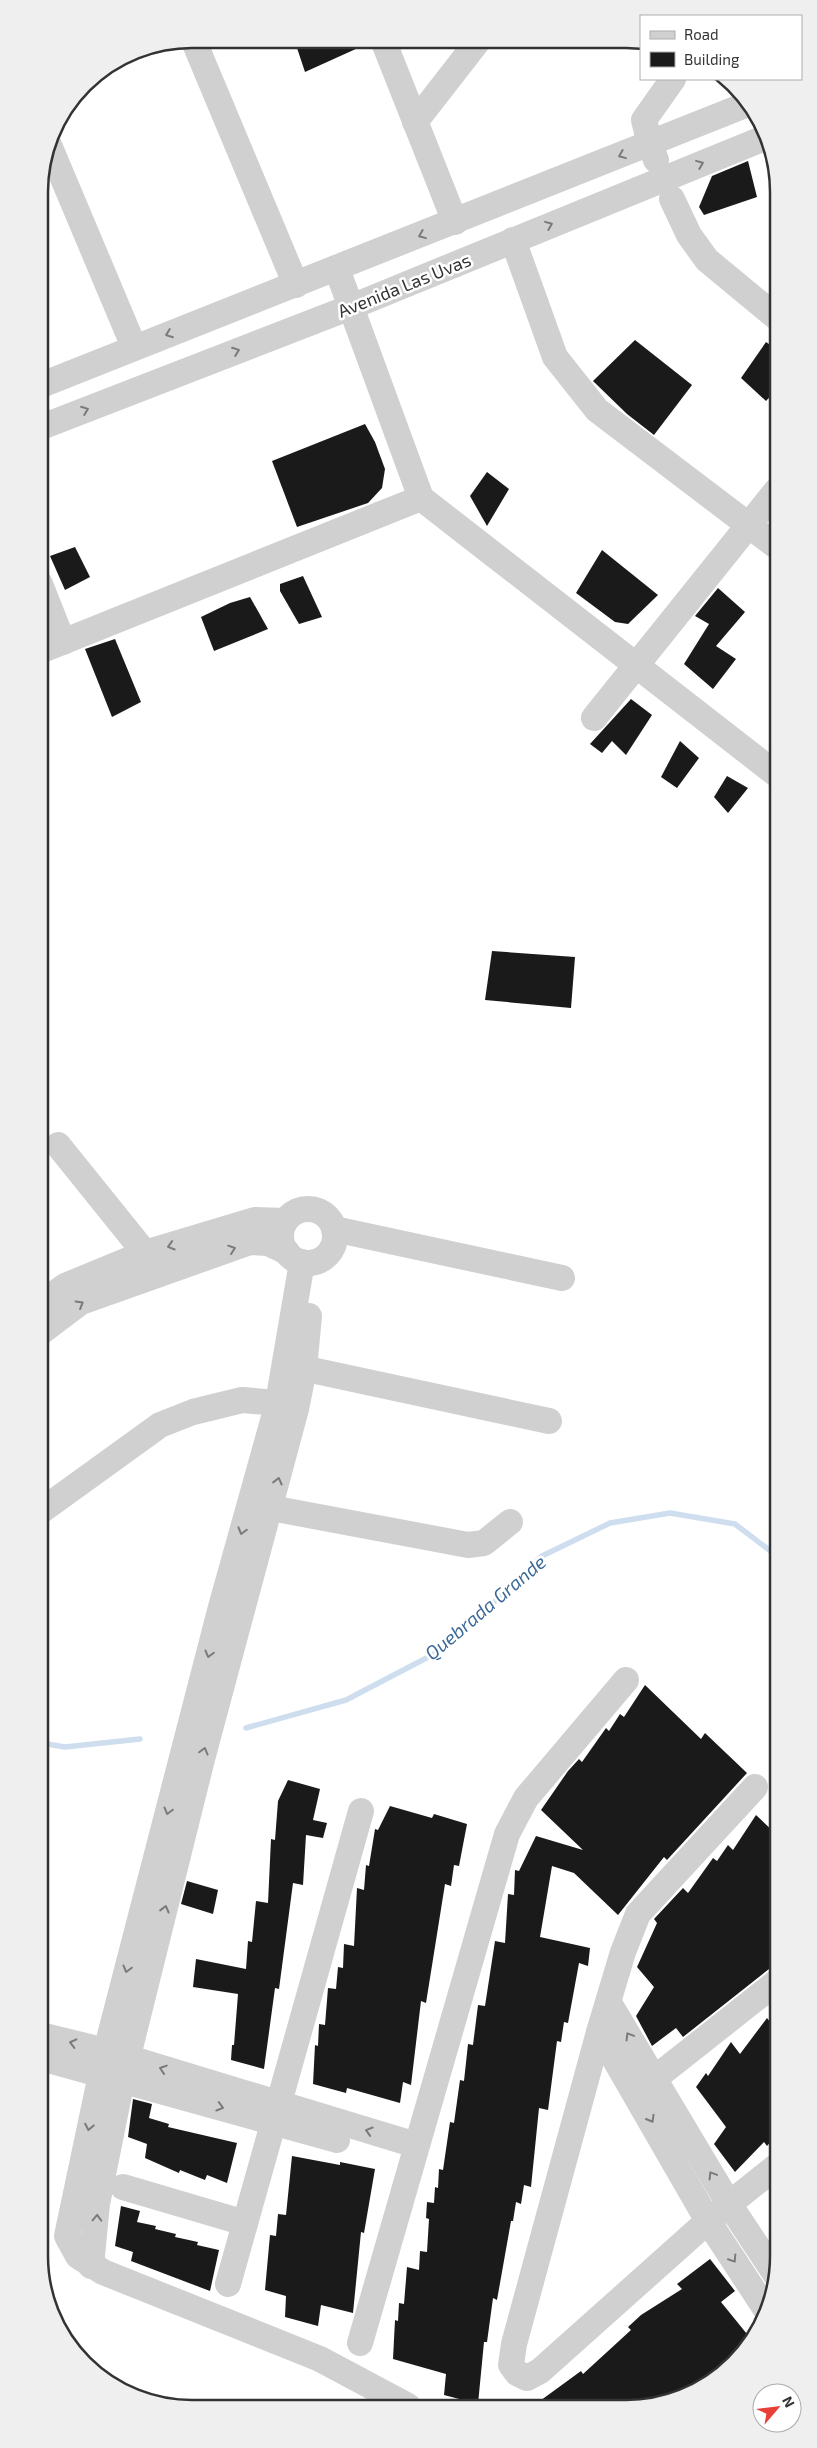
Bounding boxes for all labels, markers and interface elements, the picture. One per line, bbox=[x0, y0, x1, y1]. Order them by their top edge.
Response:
legend bbox=[640, 15, 802, 80]
text: Road bbox=[684, 25, 719, 43]
text: Building bbox=[684, 50, 740, 68]
one-way arrow bbox=[618, 149, 627, 160]
one-way arrow bbox=[695, 160, 704, 170]
one-way arrow bbox=[544, 221, 553, 231]
one-way arrow bbox=[418, 229, 427, 239]
street label: Avenida Las Uvas bbox=[334, 248, 474, 322]
one-way arrow bbox=[165, 328, 174, 338]
one-way arrow bbox=[231, 347, 240, 358]
one-way arrow bbox=[80, 406, 89, 417]
one-way arrow bbox=[167, 1240, 175, 1250]
one-way arrow bbox=[227, 1245, 236, 1255]
one-way arrow bbox=[74, 1301, 83, 1311]
one-way arrow bbox=[272, 1477, 283, 1486]
one-way arrow bbox=[237, 1527, 248, 1536]
water label: Quebrada Grande bbox=[420, 1550, 550, 1664]
one-way arrow bbox=[204, 1650, 215, 1658]
one-way arrow bbox=[199, 1748, 209, 1756]
one-way arrow bbox=[163, 1807, 174, 1816]
one-way arrow bbox=[159, 1904, 170, 1913]
one-way arrow bbox=[122, 1964, 133, 1973]
one-way arrow bbox=[625, 2032, 635, 2041]
one-way arrow bbox=[69, 2038, 78, 2049]
one-way arrow bbox=[159, 2065, 168, 2075]
one-way arrow bbox=[215, 2102, 223, 2112]
one-way arrow bbox=[644, 2114, 654, 2123]
one-way arrow bbox=[85, 2122, 95, 2131]
one-way arrow bbox=[365, 2127, 374, 2137]
one-way arrow bbox=[708, 2172, 718, 2181]
one-way arrow bbox=[91, 2214, 102, 2222]
one-way arrow bbox=[727, 2254, 737, 2263]
north arrow bbox=[752, 2383, 802, 2433]
text: N bbox=[779, 2393, 799, 2410]

